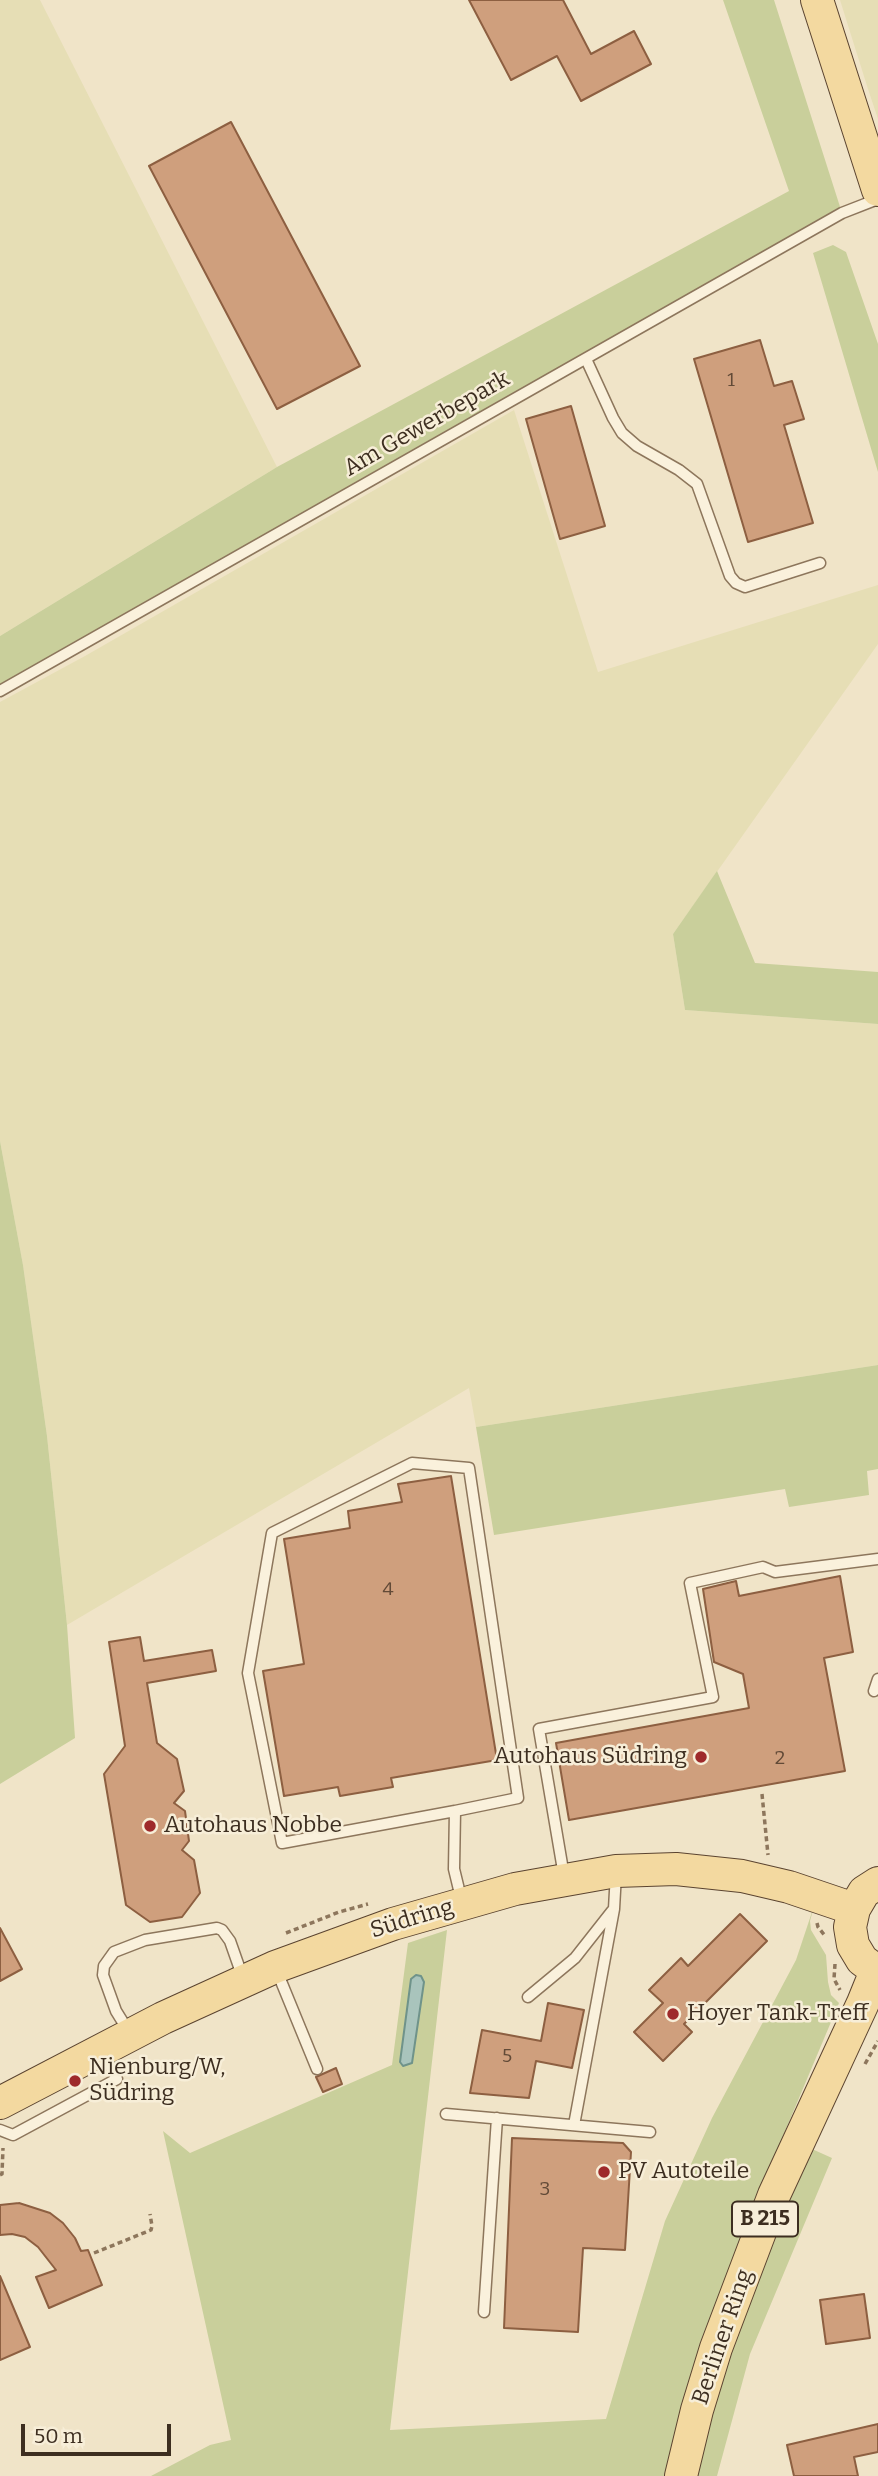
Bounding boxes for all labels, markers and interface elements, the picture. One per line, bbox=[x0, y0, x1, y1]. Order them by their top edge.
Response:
street label: Am Gewerbepark bbox=[339, 365, 515, 483]
house number: 1 bbox=[727, 370, 735, 392]
house number: 4 bbox=[382, 1579, 394, 1601]
place label: Autohaus Südring bbox=[494, 1743, 687, 1771]
house number: 2 bbox=[775, 1748, 785, 1770]
marker: Autohaus Südring bbox=[693, 1749, 709, 1765]
place label: Autohaus Nobbe bbox=[164, 1812, 342, 1840]
marker: Autohaus Nobbe bbox=[142, 1818, 158, 1834]
street label: Südring bbox=[367, 1893, 457, 1945]
place label: Hoyer Tank-Treff bbox=[687, 2000, 868, 2028]
marker: Hoyer Tank-Treff bbox=[665, 2006, 681, 2022]
house number: 5 bbox=[502, 2046, 512, 2068]
place label: Nienburg/W, Südring bbox=[89, 2054, 225, 2108]
marker: Nienburg/W, Südring bbox=[67, 2073, 83, 2089]
place label: PV Autoteile bbox=[618, 2158, 749, 2186]
marker: PV Autoteile bbox=[596, 2164, 612, 2180]
house number: 3 bbox=[540, 2179, 550, 2201]
road number: B 215 bbox=[732, 2202, 798, 2236]
street label: Berliner Ring bbox=[687, 2266, 759, 2408]
scale bar bbox=[24, 2410, 175, 2454]
text: 50 m bbox=[34, 2423, 83, 2449]

